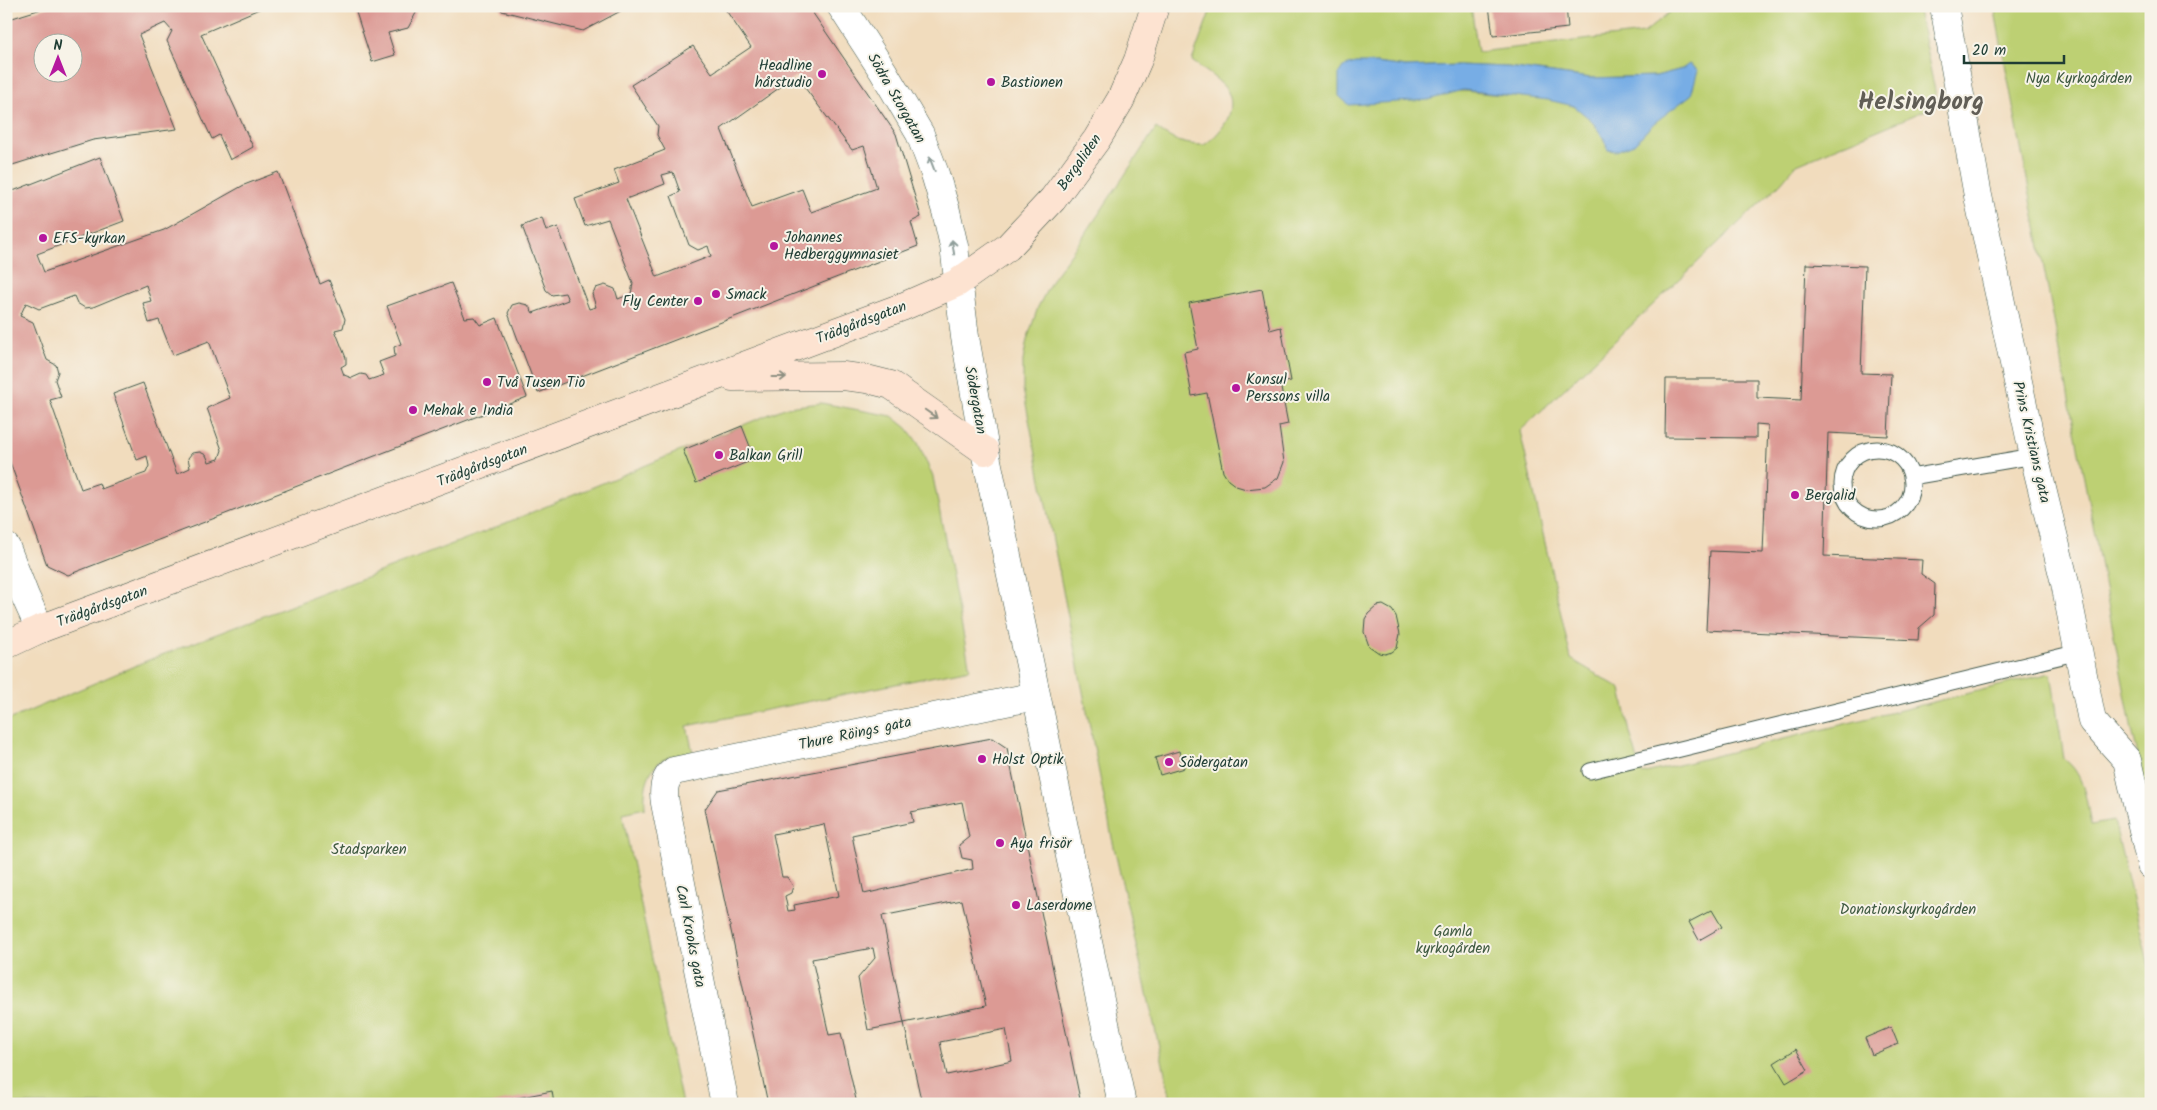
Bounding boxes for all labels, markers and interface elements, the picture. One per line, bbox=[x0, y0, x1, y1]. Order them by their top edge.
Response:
north arrow bbox=[32, 32, 82, 82]
scale bar bbox=[1964, 32, 2064, 64]
text: N bbox=[54, 35, 63, 57]
text: 20 m bbox=[1972, 39, 2006, 63]
street label: Södra Storgatan bbox=[861, 49, 932, 148]
place label: Headline hårstudio bbox=[755, 54, 812, 95]
park label: Nya Kyrkogården bbox=[2026, 67, 2132, 91]
marker: Headline hårstudio bbox=[816, 68, 828, 80]
place label: Bastionen bbox=[1001, 71, 1063, 95]
marker: Bastionen bbox=[985, 76, 997, 88]
district label: Helsingborg bbox=[1858, 82, 1984, 122]
street label: Bergaliden bbox=[1051, 129, 1108, 196]
one-way arrow bbox=[926, 157, 936, 172]
place label: Johannes Hedberggymnasiet bbox=[784, 226, 899, 267]
place label: EFS-kyrkan bbox=[53, 227, 126, 251]
marker: EFS-kyrkan bbox=[37, 232, 49, 244]
one-way arrow bbox=[948, 239, 958, 255]
marker: Johannes Hedberggymnasiet bbox=[768, 240, 780, 252]
place label: Smack bbox=[726, 283, 768, 307]
marker: Smack bbox=[710, 288, 722, 300]
place label: Fly Center bbox=[622, 290, 689, 314]
marker: Fly Center bbox=[692, 295, 704, 307]
street label: Trädgårdsgatan bbox=[812, 295, 910, 351]
street label: Södergatan bbox=[957, 364, 993, 436]
place label: Konsul Perssons villa bbox=[1246, 368, 1330, 409]
place label: Två Tusen Tio bbox=[497, 371, 585, 395]
one-way arrow bbox=[770, 372, 787, 382]
marker: Två Tusen Tio bbox=[481, 376, 493, 388]
street label: Prins Kristians gata bbox=[2005, 379, 2057, 506]
marker: Konsul Perssons villa bbox=[1230, 382, 1242, 394]
place label: Mehak e India bbox=[423, 399, 513, 423]
marker: Mehak e India bbox=[407, 404, 419, 416]
one-way arrow bbox=[924, 409, 938, 419]
street label: Trädgårdsgatan bbox=[433, 438, 531, 494]
place label: Balkan Grill bbox=[729, 444, 803, 468]
marker: Balkan Grill bbox=[713, 449, 725, 461]
place label: Bergalid bbox=[1805, 484, 1856, 508]
marker: Bergalid bbox=[1789, 489, 1801, 501]
street label: Trädgårdsgatan bbox=[53, 579, 151, 635]
street label: Thure Röings gata bbox=[797, 710, 914, 758]
place label: Holst Optik bbox=[992, 748, 1064, 772]
place label: Södergatan bbox=[1179, 751, 1248, 775]
marker: Holst Optik bbox=[976, 753, 988, 765]
marker: Södergatan bbox=[1163, 756, 1175, 768]
place label: Aya frisör bbox=[1010, 832, 1073, 856]
marker: Aya frisör bbox=[994, 837, 1006, 849]
park label: Stadsparken bbox=[331, 838, 407, 862]
street label: Carl Krooks gata bbox=[668, 883, 712, 990]
place label: Laserdome bbox=[1026, 894, 1093, 918]
park label: Donationskyrkogården bbox=[1840, 898, 1976, 922]
marker: Laserdome bbox=[1010, 899, 1022, 911]
park label: Gamla kyrkogården bbox=[1416, 920, 1490, 961]

